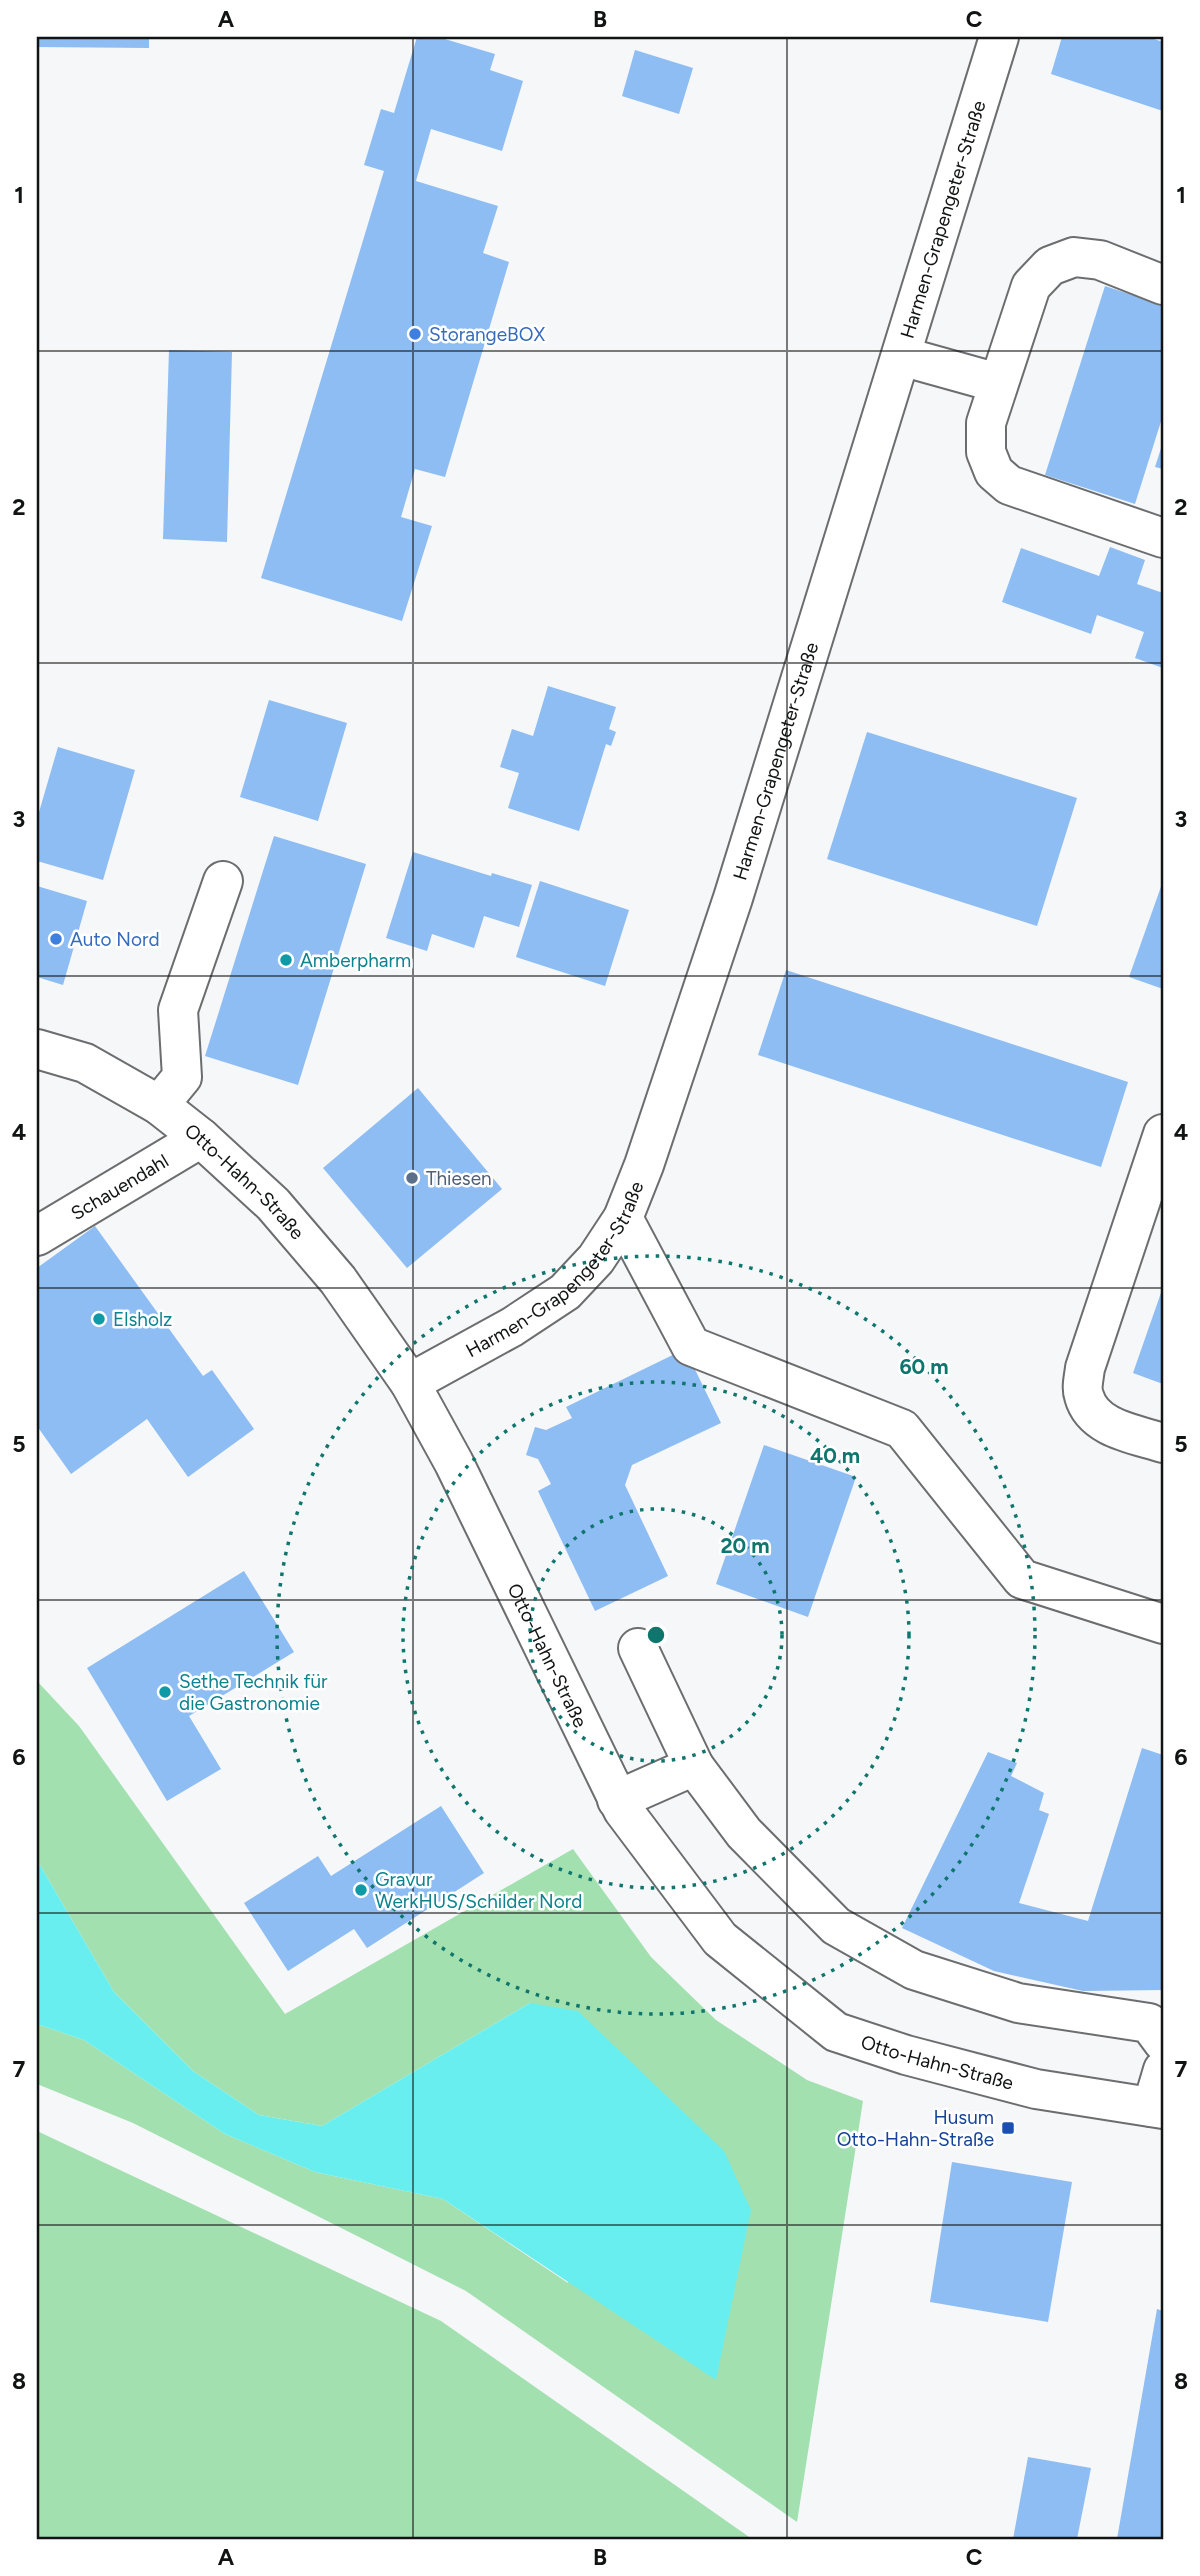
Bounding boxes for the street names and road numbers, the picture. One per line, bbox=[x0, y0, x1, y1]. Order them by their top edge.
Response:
street label: Harmen-Grapengeter-Straße bbox=[896, 98, 991, 341]
street label: Harmen-Grapengeter-Straße bbox=[728, 639, 823, 883]
street label: Otto-Hahn-Straße bbox=[180, 1119, 309, 1244]
street label: Schauendahl bbox=[67, 1149, 173, 1225]
street label: Harmen-Grapengeter-Straße bbox=[462, 1178, 648, 1362]
street label: Otto-Hahn-Straße bbox=[502, 1580, 592, 1731]
street label: Otto-Hahn-Straße bbox=[858, 2030, 1016, 2095]

